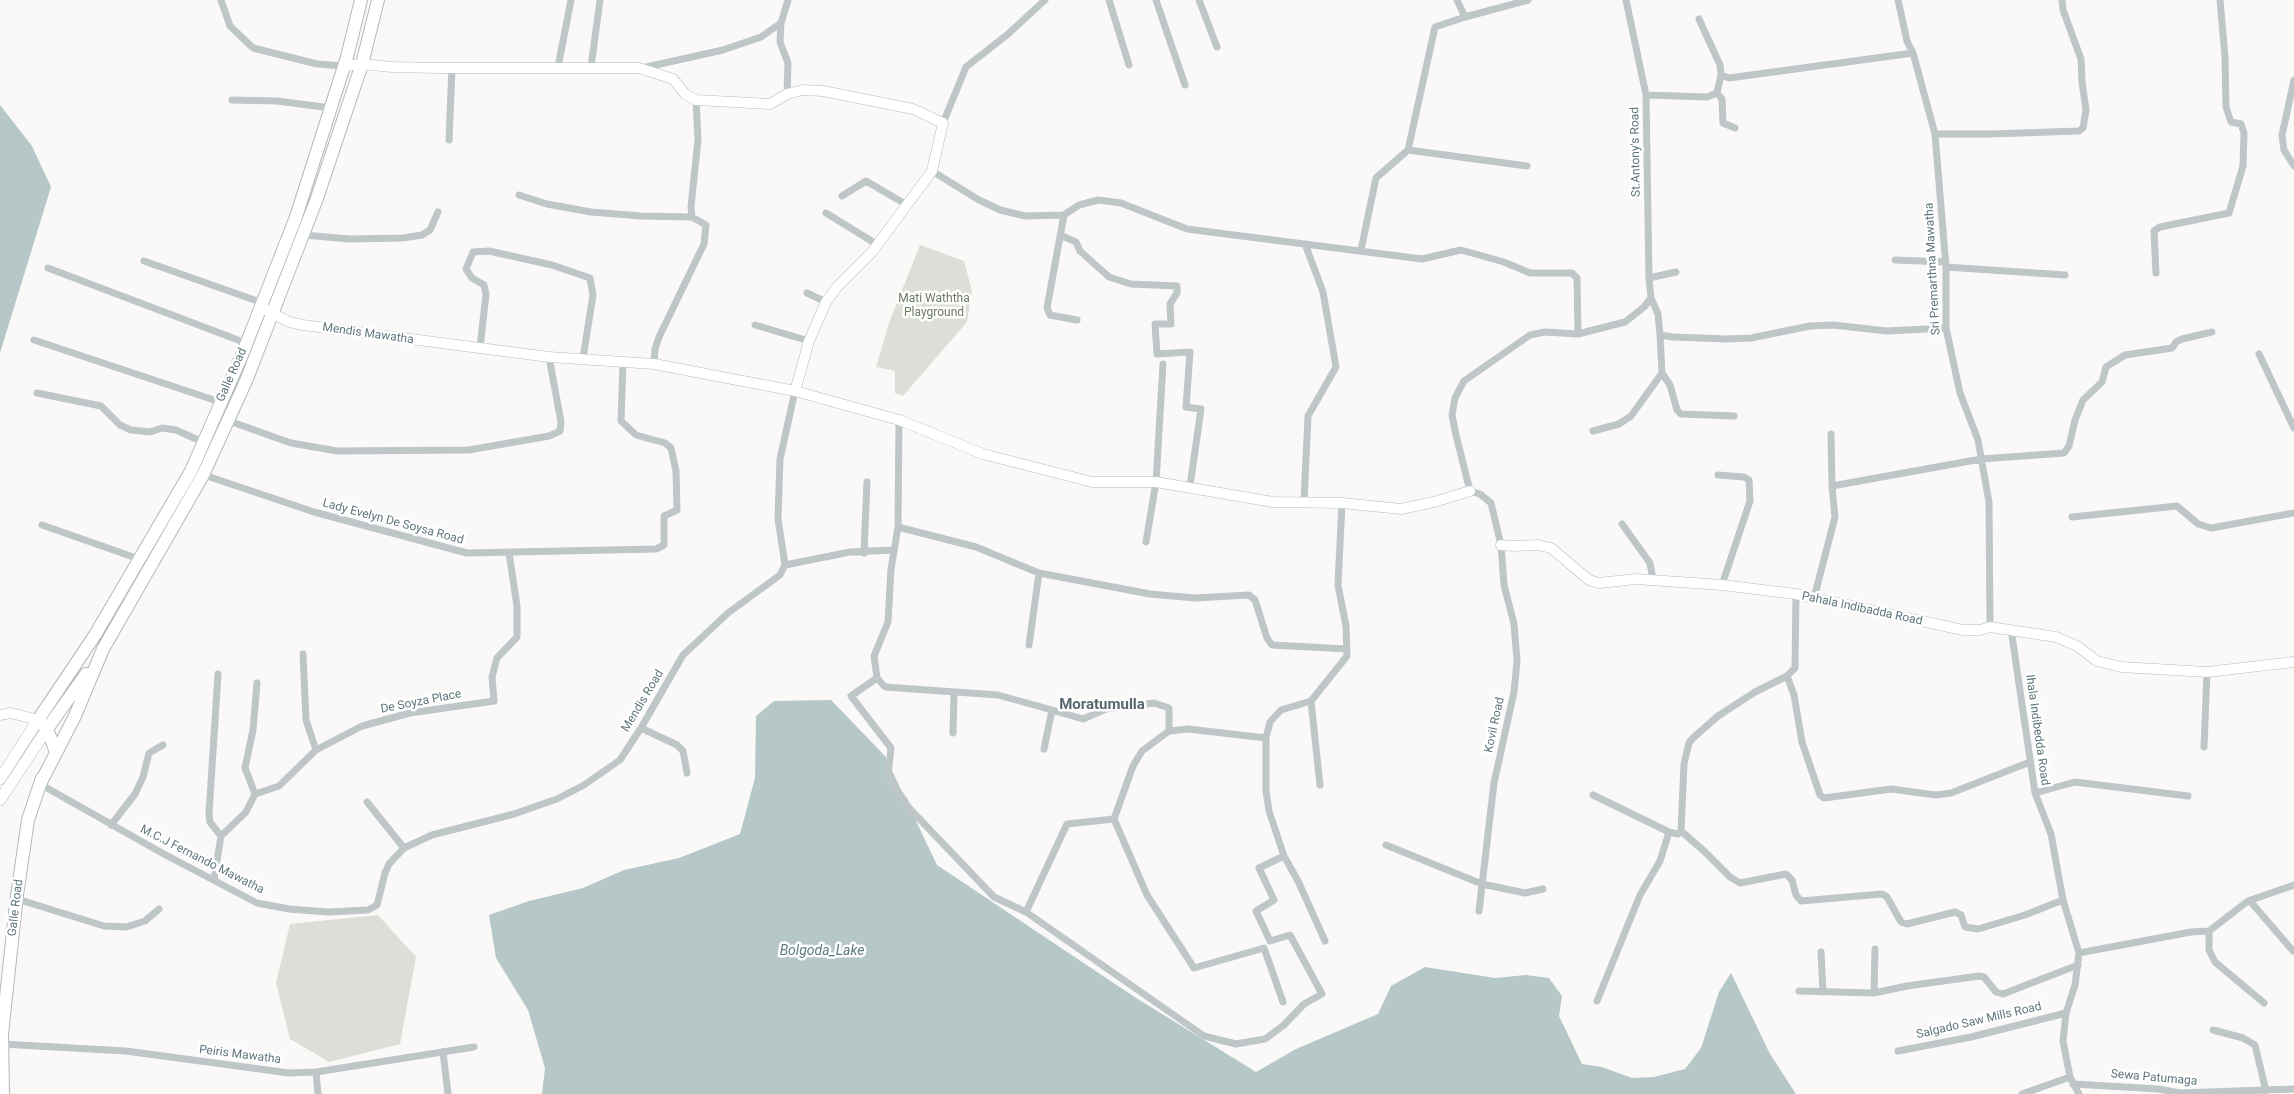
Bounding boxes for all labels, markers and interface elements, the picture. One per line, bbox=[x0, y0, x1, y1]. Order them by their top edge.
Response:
street label: St.Antony's Road bbox=[1628, 107, 1644, 197]
street label: Sri Premarthna Mawatha bbox=[1922, 202, 1944, 336]
park label: Mati Waththa Playground bbox=[898, 292, 970, 320]
street label: Mendis Mawatha bbox=[321, 320, 415, 348]
street label: Galle Road bbox=[214, 346, 250, 404]
street label: Lady Evelyn De Soysa Road bbox=[321, 496, 465, 548]
street label: Pahala Indibadda Road bbox=[1800, 589, 1924, 629]
street label: Mendis Road bbox=[619, 667, 667, 735]
street label: Ihala Indibedda Road bbox=[2022, 674, 2052, 786]
street label: De Soyza Place bbox=[379, 687, 463, 717]
district label: Moratumulla bbox=[1059, 696, 1145, 714]
street label: Kovil Road bbox=[1482, 696, 1508, 754]
street label: M.C.J Fernando Mawatha bbox=[138, 822, 266, 898]
street label: Galle Road bbox=[5, 879, 27, 937]
water label: Bolgoda_Lake bbox=[780, 943, 864, 959]
street label: Salgado Saw Mills Road bbox=[1915, 1000, 2043, 1042]
street label: Peiris Mawatha bbox=[198, 1043, 282, 1067]
street label: Sewa Patumaga bbox=[2110, 1067, 2198, 1089]

